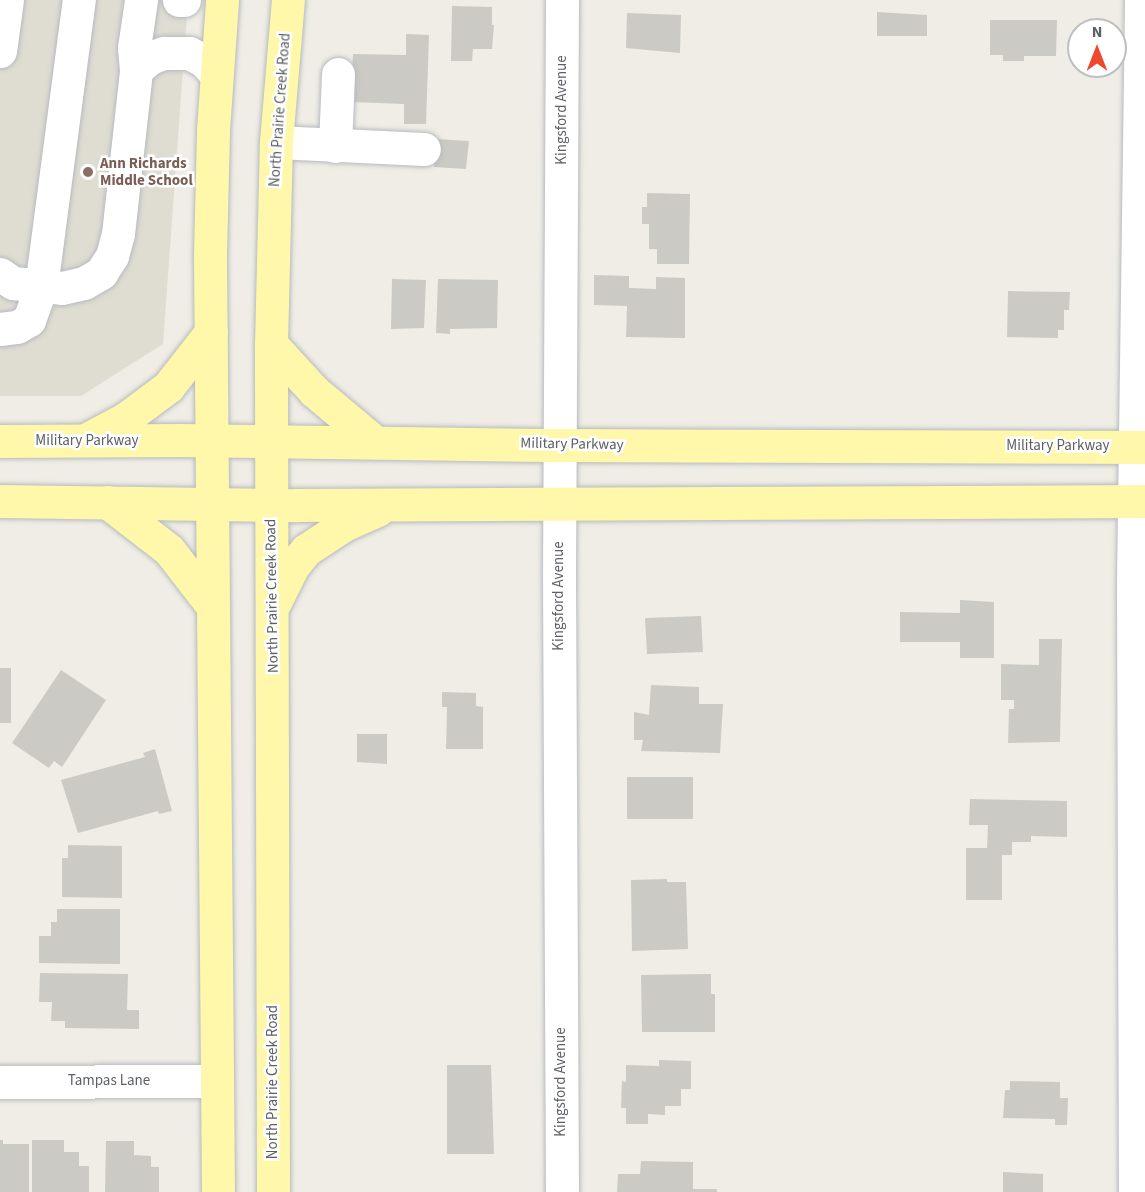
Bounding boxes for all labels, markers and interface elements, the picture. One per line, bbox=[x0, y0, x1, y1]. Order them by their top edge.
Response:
north arrow bbox=[1067, 18, 1127, 78]
text: N bbox=[1092, 21, 1102, 43]
street label: North Prairie Creek Road bbox=[266, 32, 294, 188]
street label: Kingsford Avenue bbox=[553, 55, 571, 165]
place label: Ann Richards Middle School bbox=[100, 154, 193, 189]
marker: Ann Richards Middle School bbox=[81, 165, 95, 179]
street label: Military Parkway bbox=[35, 432, 139, 450]
street label: Military Parkway bbox=[520, 434, 624, 454]
street label: Military Parkway bbox=[1006, 437, 1110, 455]
street label: North Prairie Creek Road bbox=[262, 519, 282, 673]
street label: Kingsford Avenue bbox=[550, 541, 568, 651]
street label: North Prairie Creek Road bbox=[264, 1005, 282, 1159]
street label: Kingsford Avenue bbox=[552, 1027, 570, 1137]
street label: Tampas Lane bbox=[68, 1072, 150, 1090]

